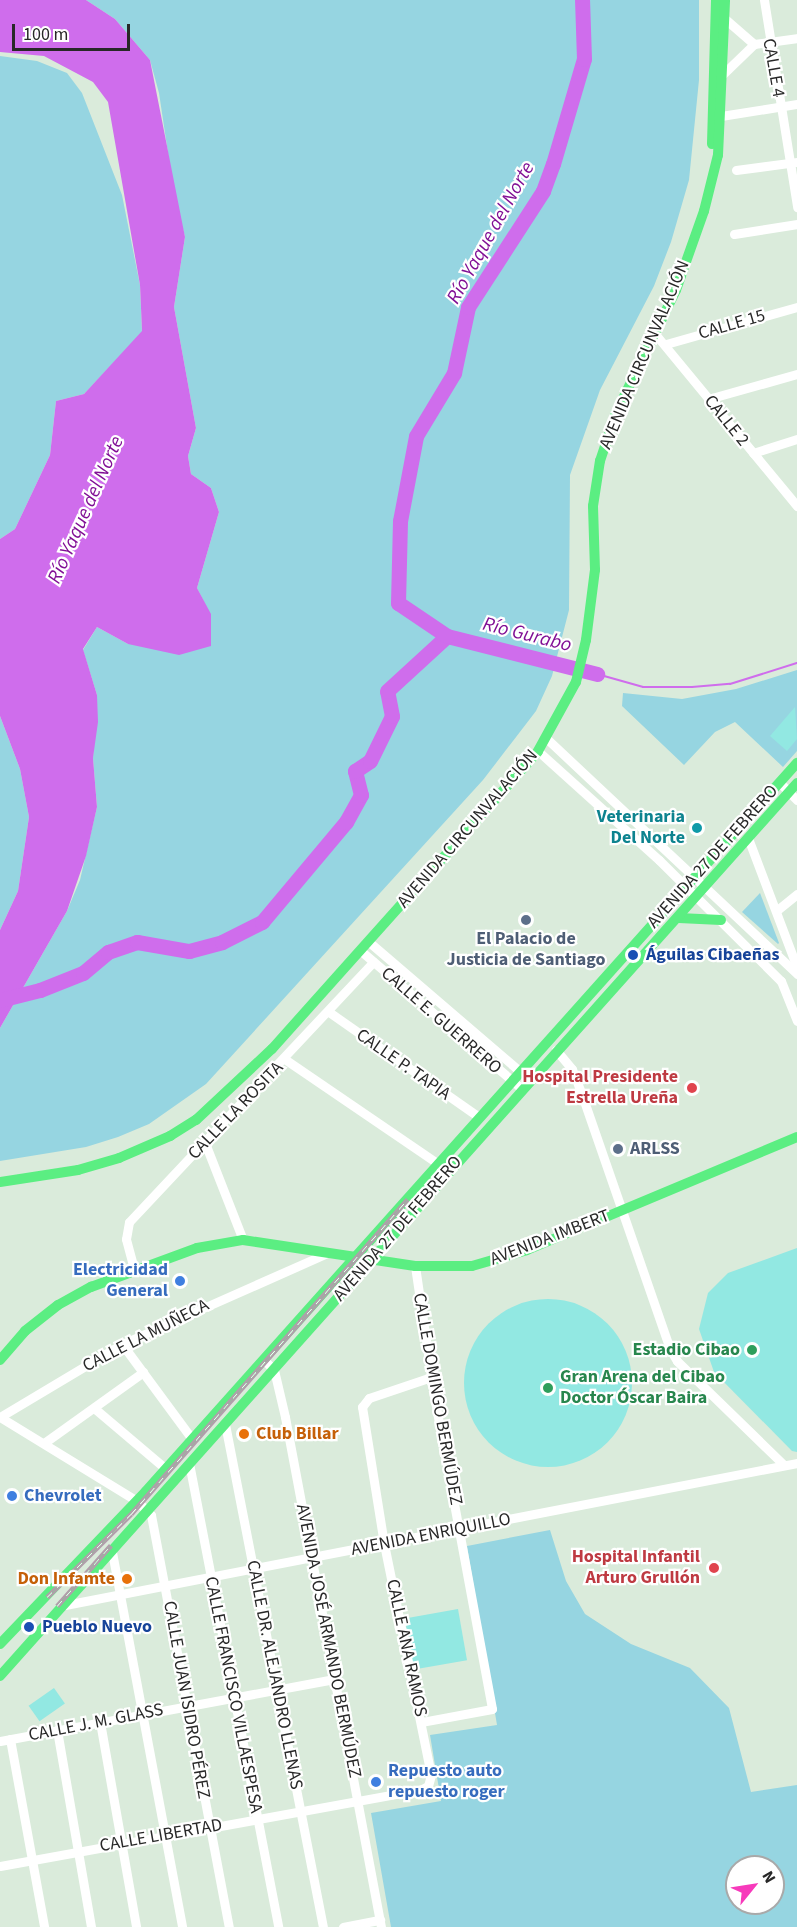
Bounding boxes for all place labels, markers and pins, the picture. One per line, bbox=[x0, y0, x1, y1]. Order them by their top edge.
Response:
place label: Veterinaria Del Norte bbox=[597, 807, 685, 850]
marker: Veterinaria Del Norte bbox=[690, 821, 704, 835]
marker: El Palacio de Justicia de Santiago bbox=[519, 913, 533, 927]
place label: El Palacio de Justicia de Santiago bbox=[447, 929, 605, 972]
place label: Águilas Cibaeñas bbox=[646, 944, 779, 966]
marker: Águilas Cibaeñas bbox=[624, 946, 642, 964]
place label: Hospital Presidente Estrella Ureña bbox=[522, 1067, 678, 1110]
marker: Hospital Presidente Estrella Ureña bbox=[683, 1079, 701, 1097]
place label: ARLSS bbox=[630, 1138, 680, 1160]
marker: ARLSS bbox=[611, 1142, 625, 1156]
place label: Electricidad General bbox=[73, 1260, 168, 1302]
marker: Electricidad General bbox=[173, 1274, 187, 1288]
place label: Estadio Cibao bbox=[633, 1339, 740, 1361]
marker: Estadio Cibao bbox=[745, 1343, 759, 1357]
place label: Gran Arena del Cibao Doctor Óscar Baira bbox=[560, 1367, 725, 1410]
marker: Gran Arena del Cibao Doctor Óscar Baira bbox=[541, 1381, 555, 1395]
place label: Club Billar bbox=[256, 1423, 339, 1445]
marker: Club Billar bbox=[237, 1427, 251, 1441]
place label: Chevrolet bbox=[24, 1485, 102, 1507]
marker: Chevrolet bbox=[5, 1489, 19, 1503]
place label: Hospital Infantil Arturo Grullón bbox=[572, 1547, 700, 1590]
marker: Hospital Infantil Arturo Grullón bbox=[705, 1559, 723, 1577]
place label: Don Infamte bbox=[17, 1568, 115, 1590]
marker: Don Infamte bbox=[120, 1572, 134, 1586]
place label: Pueblo Nuevo bbox=[42, 1616, 152, 1638]
marker: Pueblo Nuevo bbox=[20, 1618, 38, 1636]
place label: Repuesto auto repuesto roger bbox=[388, 1761, 505, 1804]
marker: Repuesto auto repuesto roger bbox=[369, 1775, 383, 1789]

